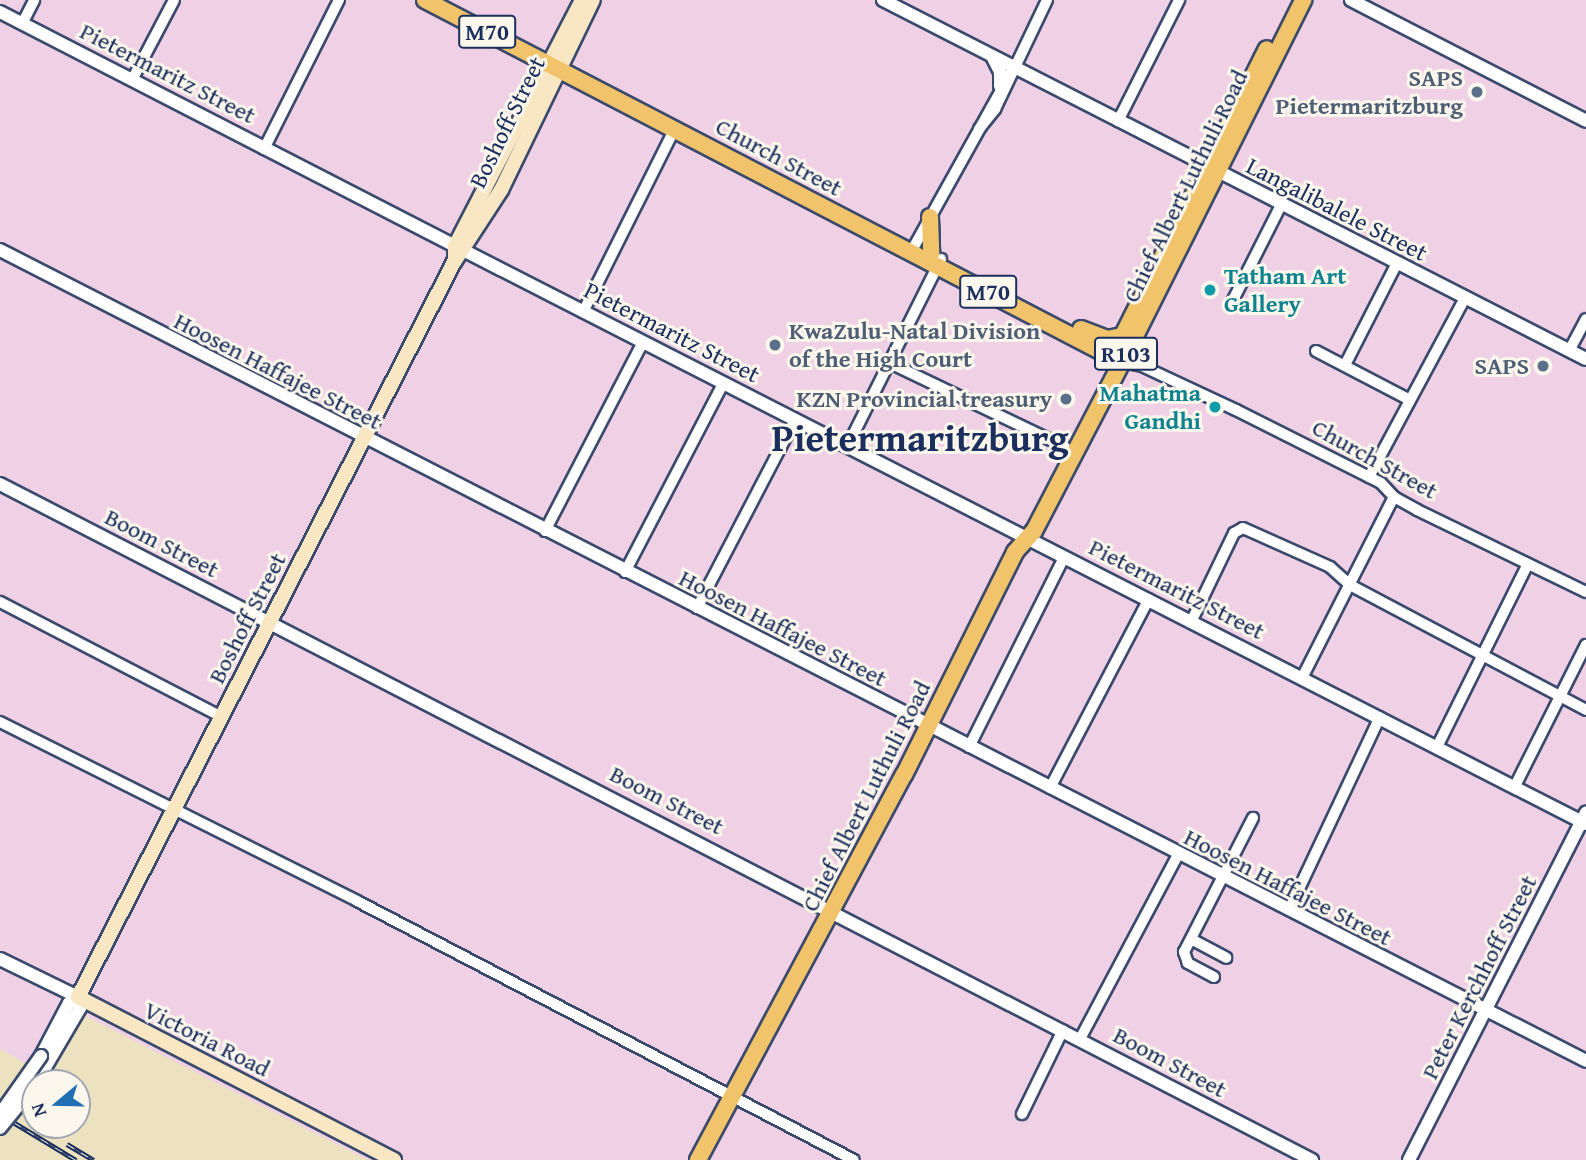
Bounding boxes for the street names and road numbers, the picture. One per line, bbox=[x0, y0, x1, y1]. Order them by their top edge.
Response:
road number: M70 bbox=[457, 12, 517, 52]
street label: Pietermaritz Street bbox=[75, 16, 261, 130]
street label: Boshoff Street bbox=[463, 52, 551, 192]
street label: Chief Albert Luthuli Road bbox=[1116, 65, 1254, 307]
street label: Church Street bbox=[711, 112, 847, 202]
street label: Langalibalele Street bbox=[1242, 151, 1432, 267]
road number: M70 bbox=[958, 272, 1018, 312]
street label: Pietermaritz Street bbox=[579, 275, 765, 389]
street label: Hoosen Haffajee Street bbox=[169, 306, 387, 436]
road number: R103 bbox=[1093, 334, 1159, 374]
street label: Church Street bbox=[1307, 413, 1443, 505]
street label: Boom Street bbox=[100, 502, 224, 584]
street label: Pietermaritz Street bbox=[1084, 532, 1270, 646]
street label: Boshoff Street bbox=[202, 548, 292, 688]
street label: Hoosen Haffajee Street bbox=[674, 563, 892, 693]
street label: Chief Albert Luthuli Road bbox=[795, 676, 937, 916]
street label: Boom Street bbox=[605, 759, 729, 841]
street label: Hoosen Haffajee Street bbox=[1179, 822, 1397, 952]
street label: Peter Kerchhoff Street bbox=[1415, 870, 1543, 1084]
street label: Victoria Road bbox=[139, 995, 275, 1083]
street label: Boom Street bbox=[1109, 1020, 1231, 1104]

